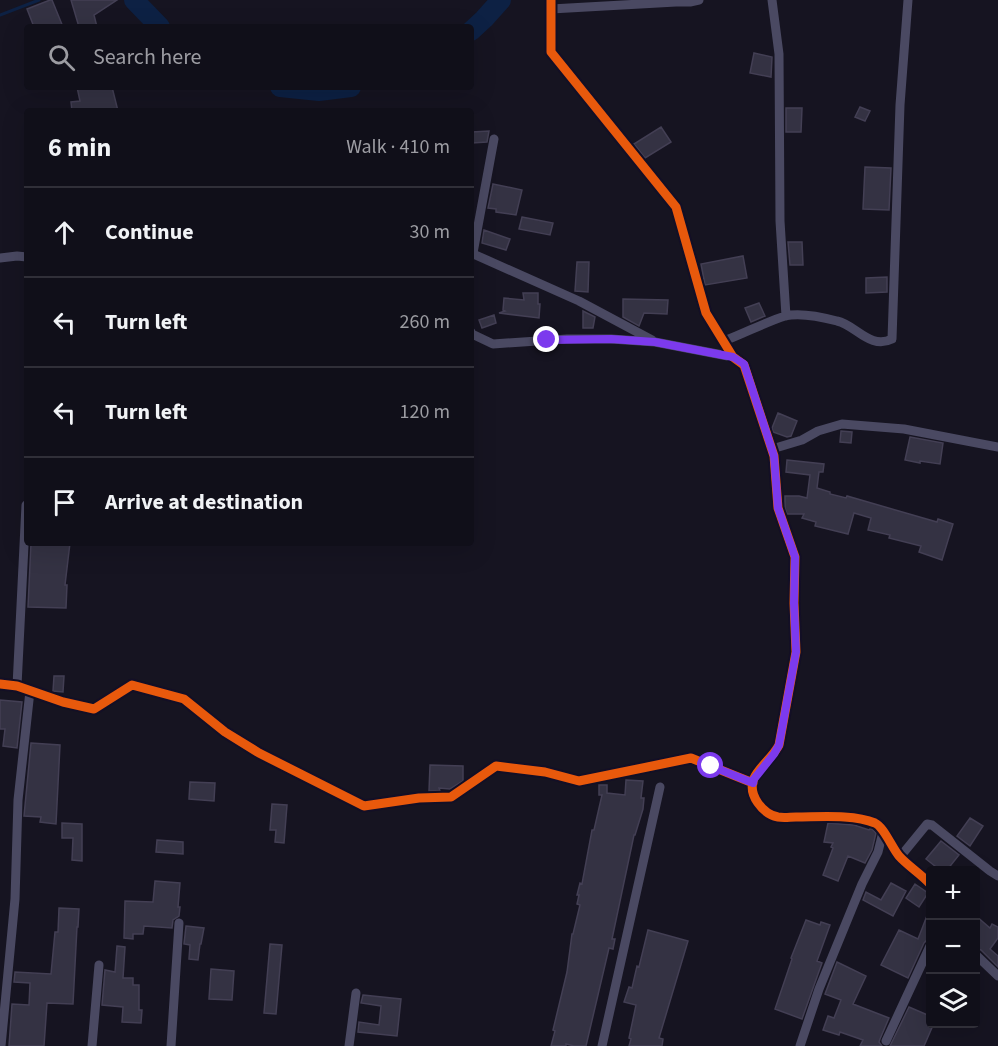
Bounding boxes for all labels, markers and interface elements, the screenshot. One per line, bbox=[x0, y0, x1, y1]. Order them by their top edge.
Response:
search box bbox=[24, 24, 474, 90]
icon: search bbox=[45, 41, 78, 74]
text: Search here bbox=[93, 41, 201, 73]
text: 6 min bbox=[48, 129, 111, 166]
text: Walk · 410 m bbox=[346, 133, 450, 161]
icon: ahead bbox=[48, 216, 81, 249]
text: Continue bbox=[105, 216, 194, 248]
text: 30 m bbox=[410, 218, 450, 246]
icon: left bbox=[48, 306, 81, 339]
text: Turn left bbox=[105, 306, 187, 338]
text: 260 m bbox=[400, 308, 450, 336]
route end bbox=[533, 326, 559, 352]
icon: left bbox=[48, 396, 81, 429]
text: Turn left bbox=[105, 396, 187, 428]
text: 120 m bbox=[400, 398, 450, 426]
icon: arrive bbox=[48, 486, 81, 519]
text: Arrive at destination bbox=[105, 486, 303, 518]
route start bbox=[697, 752, 723, 778]
map controls bbox=[926, 866, 980, 1028]
button: + bbox=[926, 866, 980, 920]
button: − bbox=[926, 920, 980, 974]
button: layers bbox=[926, 974, 980, 1028]

